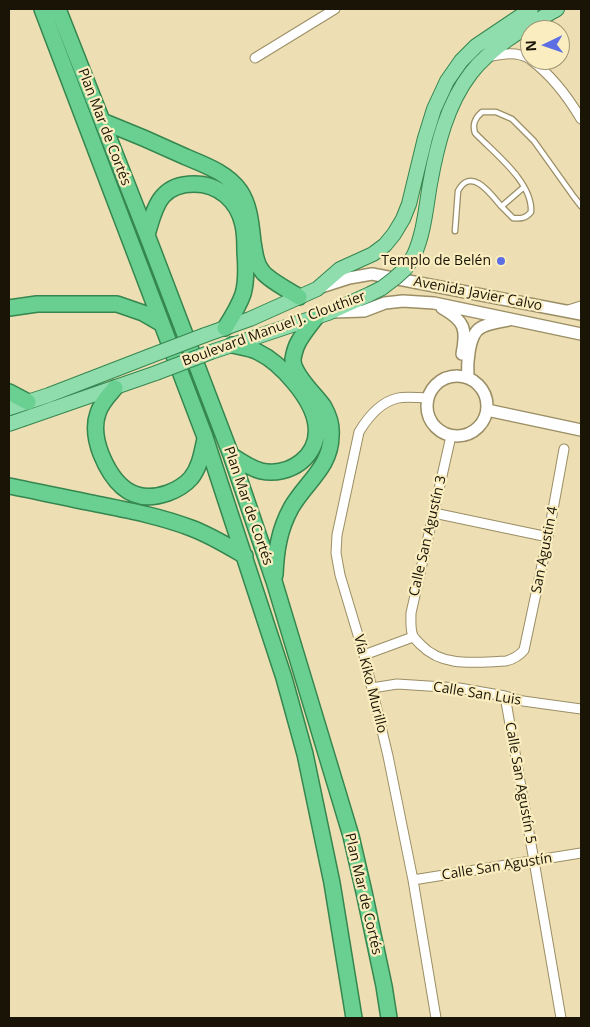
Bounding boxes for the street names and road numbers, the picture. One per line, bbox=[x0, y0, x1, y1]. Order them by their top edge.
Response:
street label: Plan Mar de Cortés bbox=[74, 66, 134, 188]
street label: Avenida Javier Calvo bbox=[412, 273, 544, 315]
street label: Boulevard Manuel J. Clouthier bbox=[180, 288, 368, 370]
street label: Plan Mar de Cortés bbox=[220, 445, 276, 567]
street label: Calle San Agustín 3 bbox=[406, 474, 450, 598]
street label: San Agustin 4 bbox=[528, 505, 562, 595]
street label: Vía Kiko Murillo bbox=[350, 633, 390, 735]
street label: Calle San Luis bbox=[432, 679, 522, 709]
street label: Calle San Agustín 5 bbox=[501, 721, 539, 845]
street label: Plan Mar de Cortés bbox=[341, 832, 385, 956]
street label: Calle San Agustín bbox=[441, 850, 553, 884]

